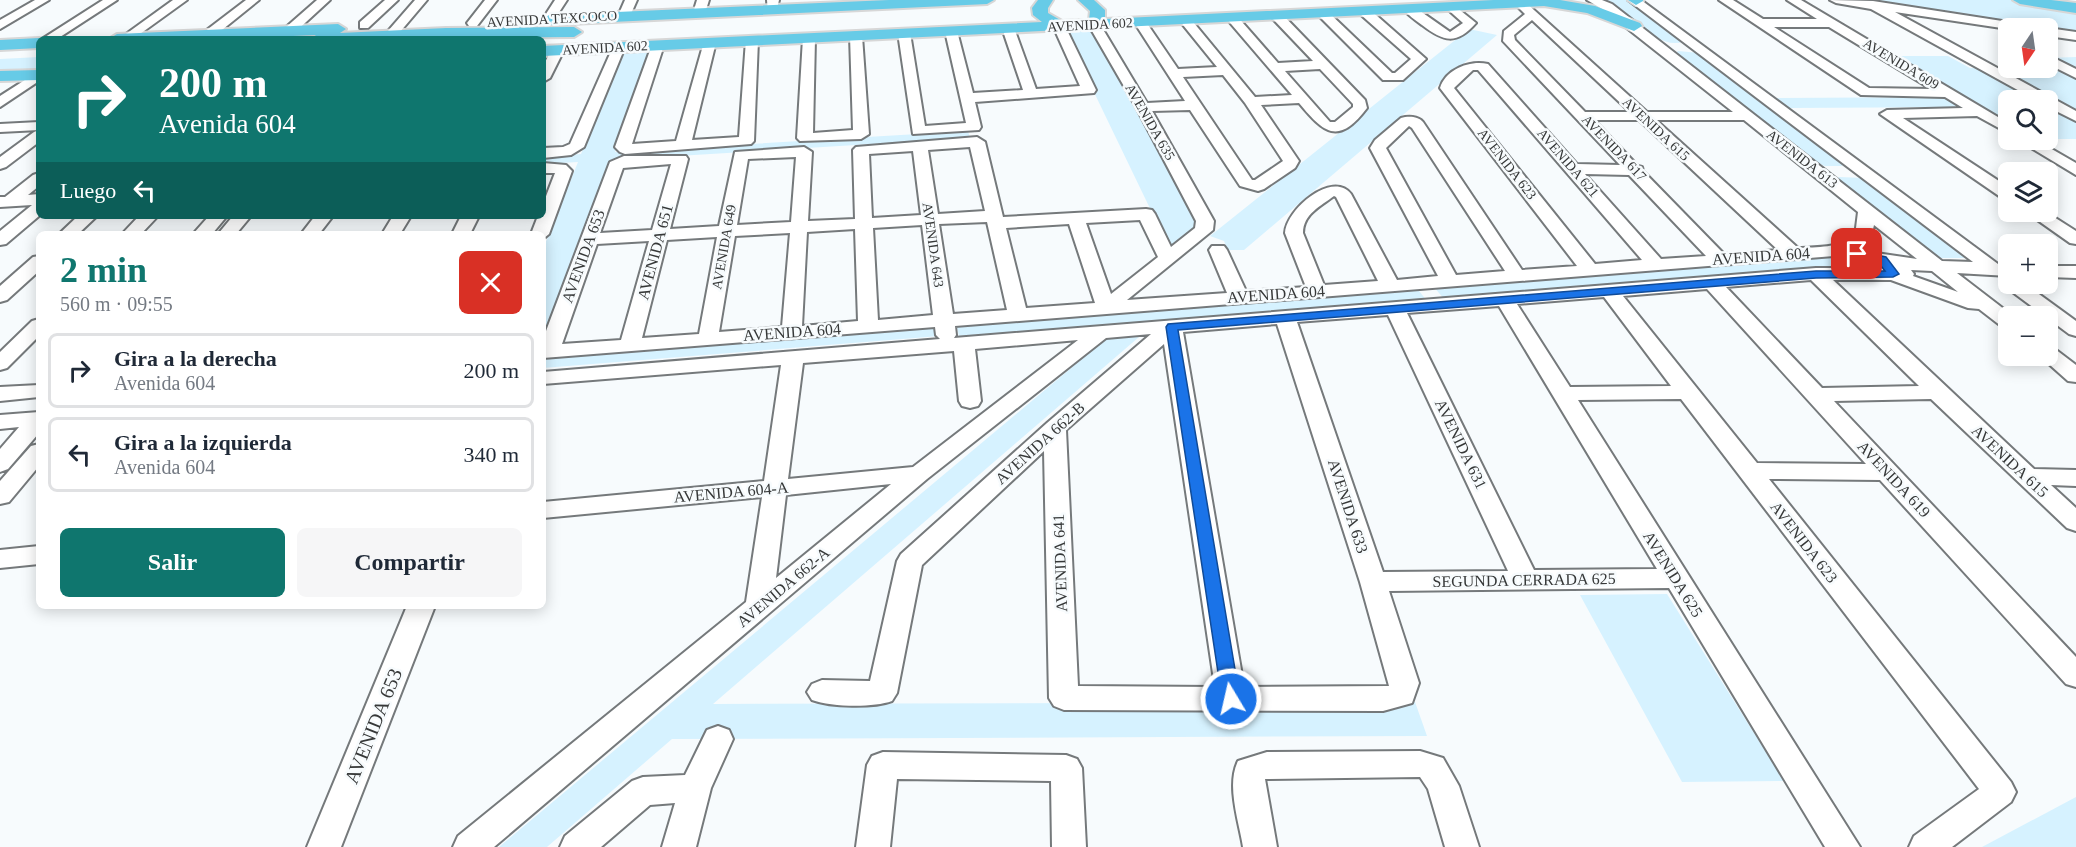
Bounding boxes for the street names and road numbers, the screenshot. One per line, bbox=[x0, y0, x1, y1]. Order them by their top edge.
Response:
street label: AVENIDA TEXCOCO bbox=[486, 8, 618, 30]
street label: AVENIDA 602 bbox=[1047, 15, 1133, 35]
street label: AVENIDA 609 bbox=[1860, 36, 1942, 92]
street label: AVENIDA 602 bbox=[562, 38, 648, 58]
street label: AVENIDA 635 bbox=[1122, 81, 1178, 163]
street label: AVENIDA 615 bbox=[1620, 94, 1692, 164]
street label: AVENIDA 617 bbox=[1579, 112, 1649, 184]
street label: AVENIDA 623 bbox=[1475, 126, 1539, 202]
street label: AVENIDA 621 bbox=[1534, 126, 1602, 200]
street label: AVENIDA 613 bbox=[1764, 127, 1840, 191]
street label: AVENIDA 651 bbox=[634, 202, 676, 302]
street label: AVENIDA 643 bbox=[920, 202, 946, 288]
street label: AVENIDA 649 bbox=[709, 203, 739, 291]
street label: AVENIDA 653 bbox=[558, 207, 608, 305]
street label: AVENIDA 604 bbox=[1712, 244, 1810, 268]
street label: AVENIDA 604 bbox=[1227, 282, 1325, 306]
street label: AVENIDA 604 bbox=[743, 320, 841, 344]
street label: AVENIDA 631 bbox=[1432, 396, 1490, 492]
street label: AVENIDA 662-B bbox=[992, 399, 1088, 487]
street label: AVENIDA 615 bbox=[1968, 421, 2052, 501]
street label: AVENIDA 619 bbox=[1854, 437, 1934, 521]
street label: AVENIDA 633 bbox=[1325, 457, 1371, 555]
street label: AVENIDA 604-A bbox=[673, 478, 789, 505]
street label: AVENIDA 623 bbox=[1767, 498, 1841, 586]
street label: AVENIDA 641 bbox=[1050, 514, 1070, 612]
street label: AVENIDA 625 bbox=[1640, 528, 1706, 620]
street label: AVENIDA 662-A bbox=[734, 543, 833, 630]
street label: SEGUNDA CERRADA 625 bbox=[1432, 570, 1616, 590]
street label: AVENIDA 653 bbox=[340, 665, 406, 787]

